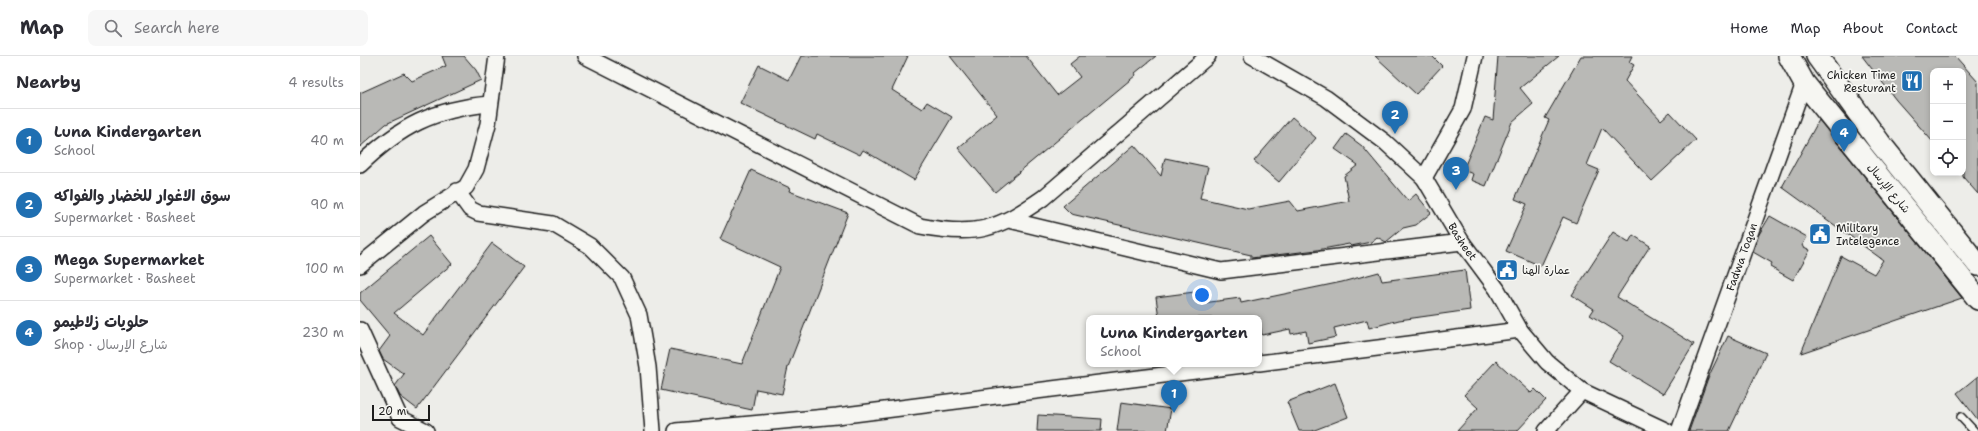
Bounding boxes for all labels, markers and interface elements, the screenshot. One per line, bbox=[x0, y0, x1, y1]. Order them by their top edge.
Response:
search box bbox=[88, 10, 368, 46]
text: Map bbox=[20, 15, 64, 40]
icon: search bbox=[102, 17, 124, 39]
text: Search here bbox=[134, 18, 220, 38]
text: Home bbox=[1730, 19, 1769, 37]
text: Map bbox=[1791, 19, 1821, 37]
text: About bbox=[1843, 19, 1884, 37]
text: Contact bbox=[1906, 19, 1958, 37]
place label: Chicken Time Resturant bbox=[1827, 68, 1896, 96]
restaurant icon: Chicken Time Resturant bbox=[1899, 68, 1925, 94]
map controls bbox=[1930, 68, 1966, 176]
button: + bbox=[1930, 68, 1966, 104]
text: Nearby bbox=[16, 71, 81, 93]
text: 4 results bbox=[288, 74, 344, 91]
pin: 2 bbox=[1382, 101, 1408, 134]
button: − bbox=[1930, 104, 1966, 140]
pin: 4 bbox=[1831, 119, 1857, 152]
text: Luna Kindergarten bbox=[54, 122, 201, 142]
text: 1 bbox=[26, 132, 32, 149]
text: 40 m bbox=[310, 132, 344, 149]
button: locate bbox=[1930, 140, 1966, 176]
text: School bbox=[54, 142, 95, 159]
pin: 3 bbox=[1443, 157, 1469, 190]
street label: شارع الإرسال bbox=[1863, 160, 1913, 217]
text: سوق الاغوار للخضار والفواكه bbox=[54, 186, 231, 206]
text: 2 bbox=[24, 196, 34, 213]
text: 90 m bbox=[310, 196, 344, 213]
text: Supermarket · Basheet bbox=[54, 209, 196, 226]
street label: Basheet bbox=[1444, 220, 1480, 264]
street label: Fadwa Toqan bbox=[1723, 221, 1761, 293]
public building icon: Military Intelegence bbox=[1807, 221, 1833, 247]
place label: Military Intelegence bbox=[1836, 221, 1899, 249]
text: Mega Supermarket bbox=[54, 250, 205, 270]
public building icon: عمارة الهنا bbox=[1494, 257, 1520, 283]
text: 3 bbox=[24, 260, 34, 277]
text: 100 m bbox=[305, 260, 344, 277]
place label: عمارة الهنا bbox=[1522, 263, 1571, 278]
text: Supermarket · Basheet bbox=[54, 270, 196, 287]
your location bbox=[1192, 285, 1212, 305]
text: حلويات زلاطيمو bbox=[54, 312, 149, 332]
popup bbox=[1086, 315, 1262, 367]
text: Luna Kindergarten bbox=[1100, 323, 1248, 343]
text: 4 bbox=[24, 324, 34, 341]
text: 230 m bbox=[302, 324, 344, 341]
text: Shop · شارع الإرسال bbox=[54, 336, 168, 353]
text: School bbox=[1100, 343, 1141, 360]
pin: 1 bbox=[1161, 380, 1187, 413]
scale bar bbox=[372, 403, 430, 422]
text: 20 m bbox=[378, 404, 406, 419]

